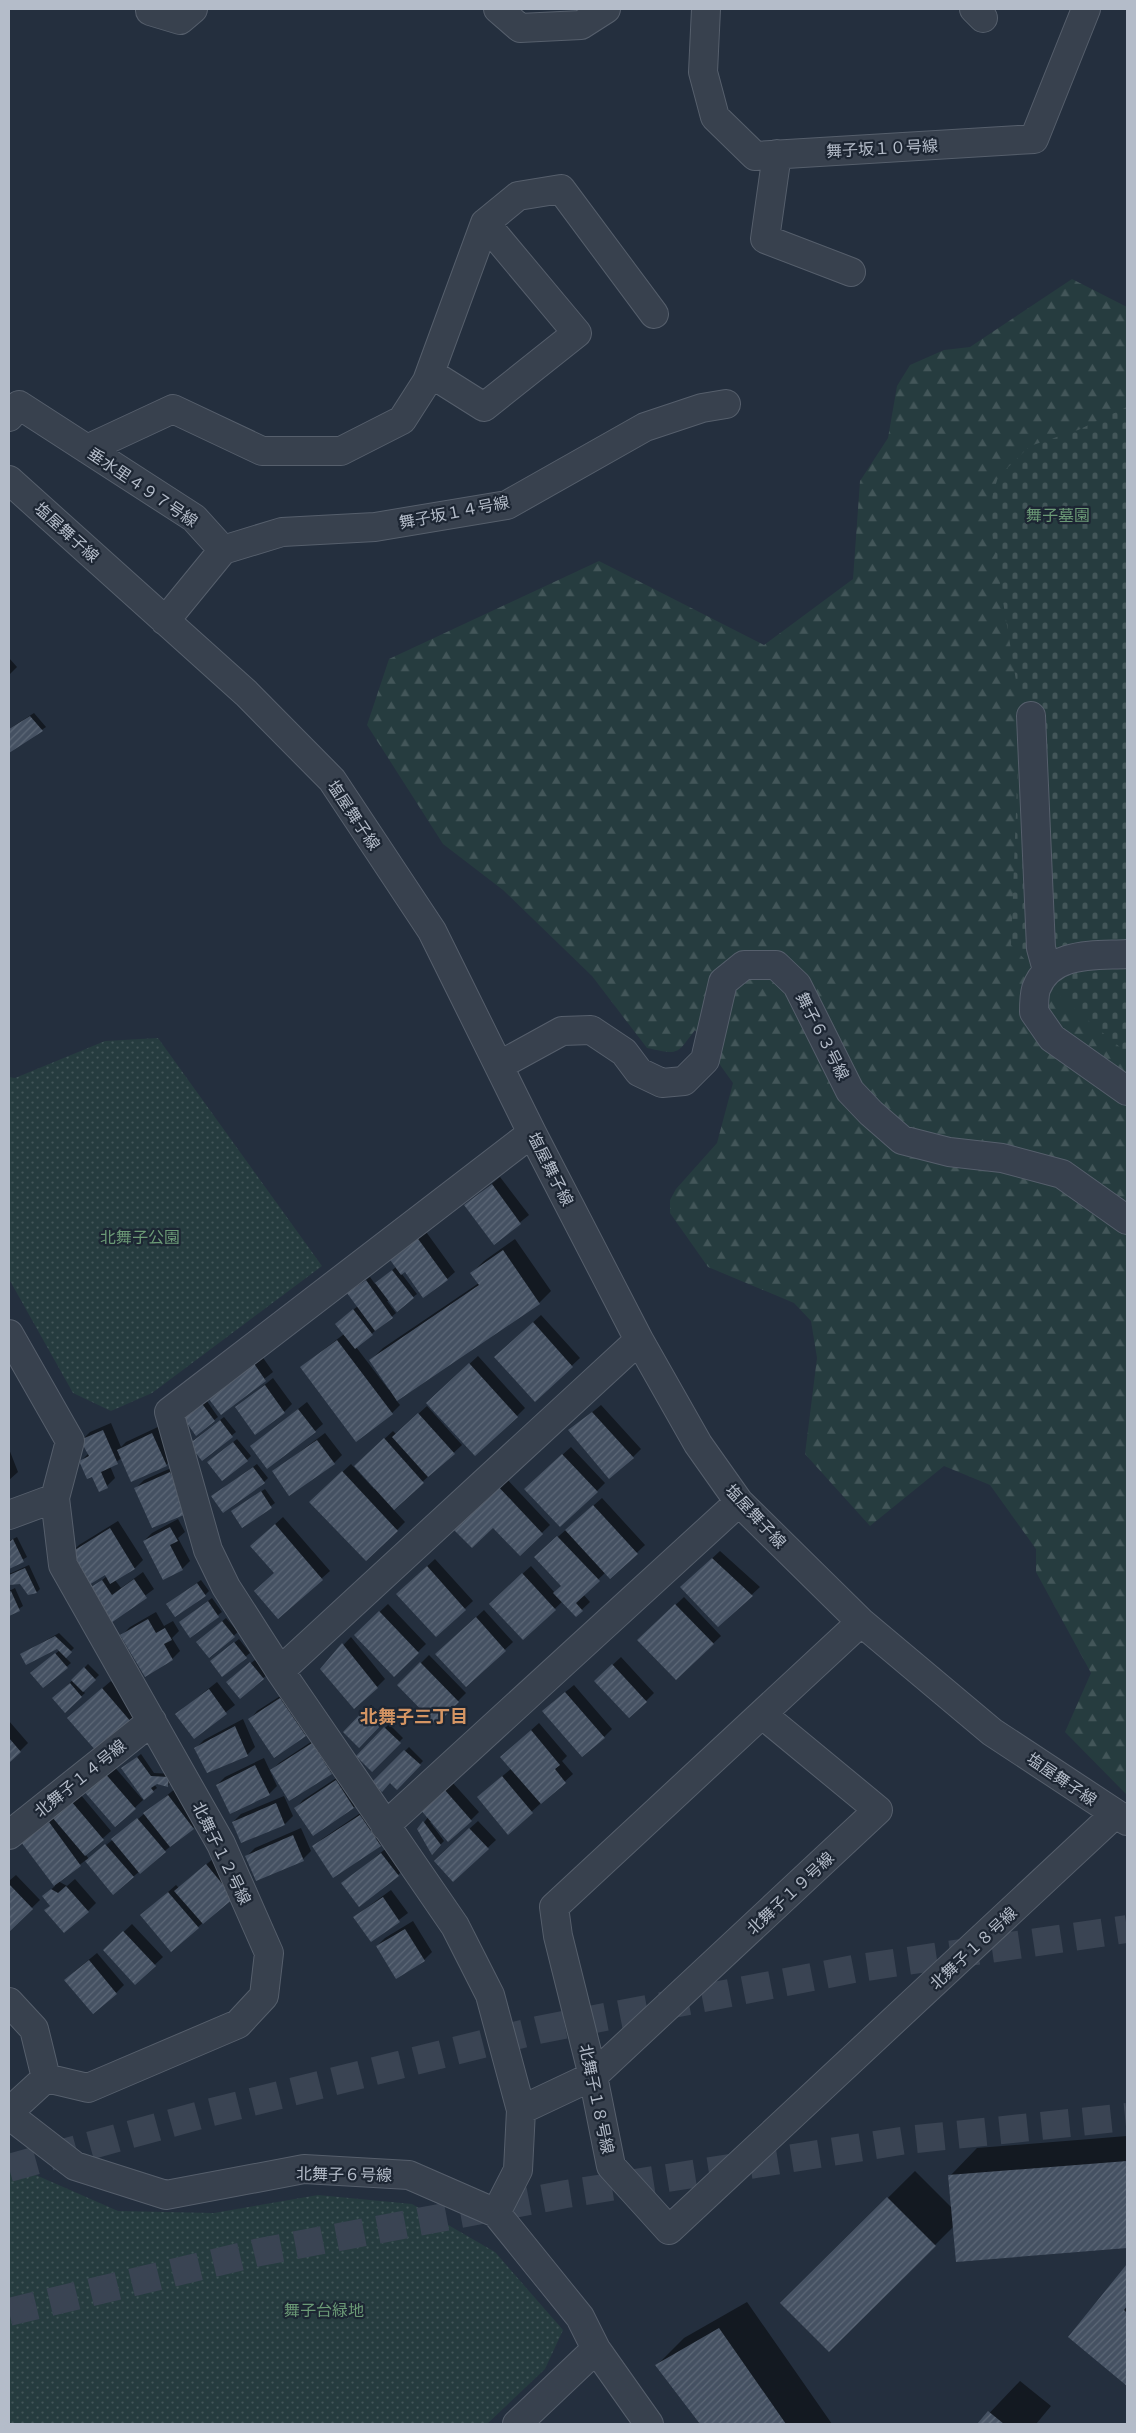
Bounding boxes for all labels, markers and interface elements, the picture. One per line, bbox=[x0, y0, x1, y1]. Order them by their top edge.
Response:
street label: 舞子坂１０号線 bbox=[825, 134, 939, 162]
street label: 垂水里４９７号線 bbox=[84, 442, 202, 532]
street label: 舞子坂１４号線 bbox=[397, 491, 511, 533]
street label: 塩屋舞子線 bbox=[30, 497, 104, 567]
park label: 舞子墓園 bbox=[1026, 504, 1090, 526]
street label: 塩屋舞子線 bbox=[323, 776, 385, 854]
street label: 舞子６３号線 bbox=[791, 988, 855, 1084]
street label: 塩屋舞子線 bbox=[523, 1128, 579, 1210]
park label: 北舞子公園 bbox=[100, 1226, 180, 1248]
street label: 塩屋舞子線 bbox=[721, 1479, 791, 1553]
district label: 北舞子三丁目 bbox=[360, 1704, 468, 1728]
street label: 北舞子１４号線 bbox=[30, 1734, 130, 1822]
street label: 塩屋舞子線 bbox=[1023, 1748, 1101, 1810]
street label: 北舞子１２号線 bbox=[188, 1798, 256, 1908]
street label: 北舞子１９号線 bbox=[742, 1847, 838, 1939]
street label: 北舞子１８号線 bbox=[925, 1902, 1021, 1994]
street label: 北舞子１８号線 bbox=[575, 2042, 619, 2156]
street label: 北舞子６号線 bbox=[296, 2162, 392, 2186]
park label: 舞子台緑地 bbox=[284, 2299, 364, 2321]

